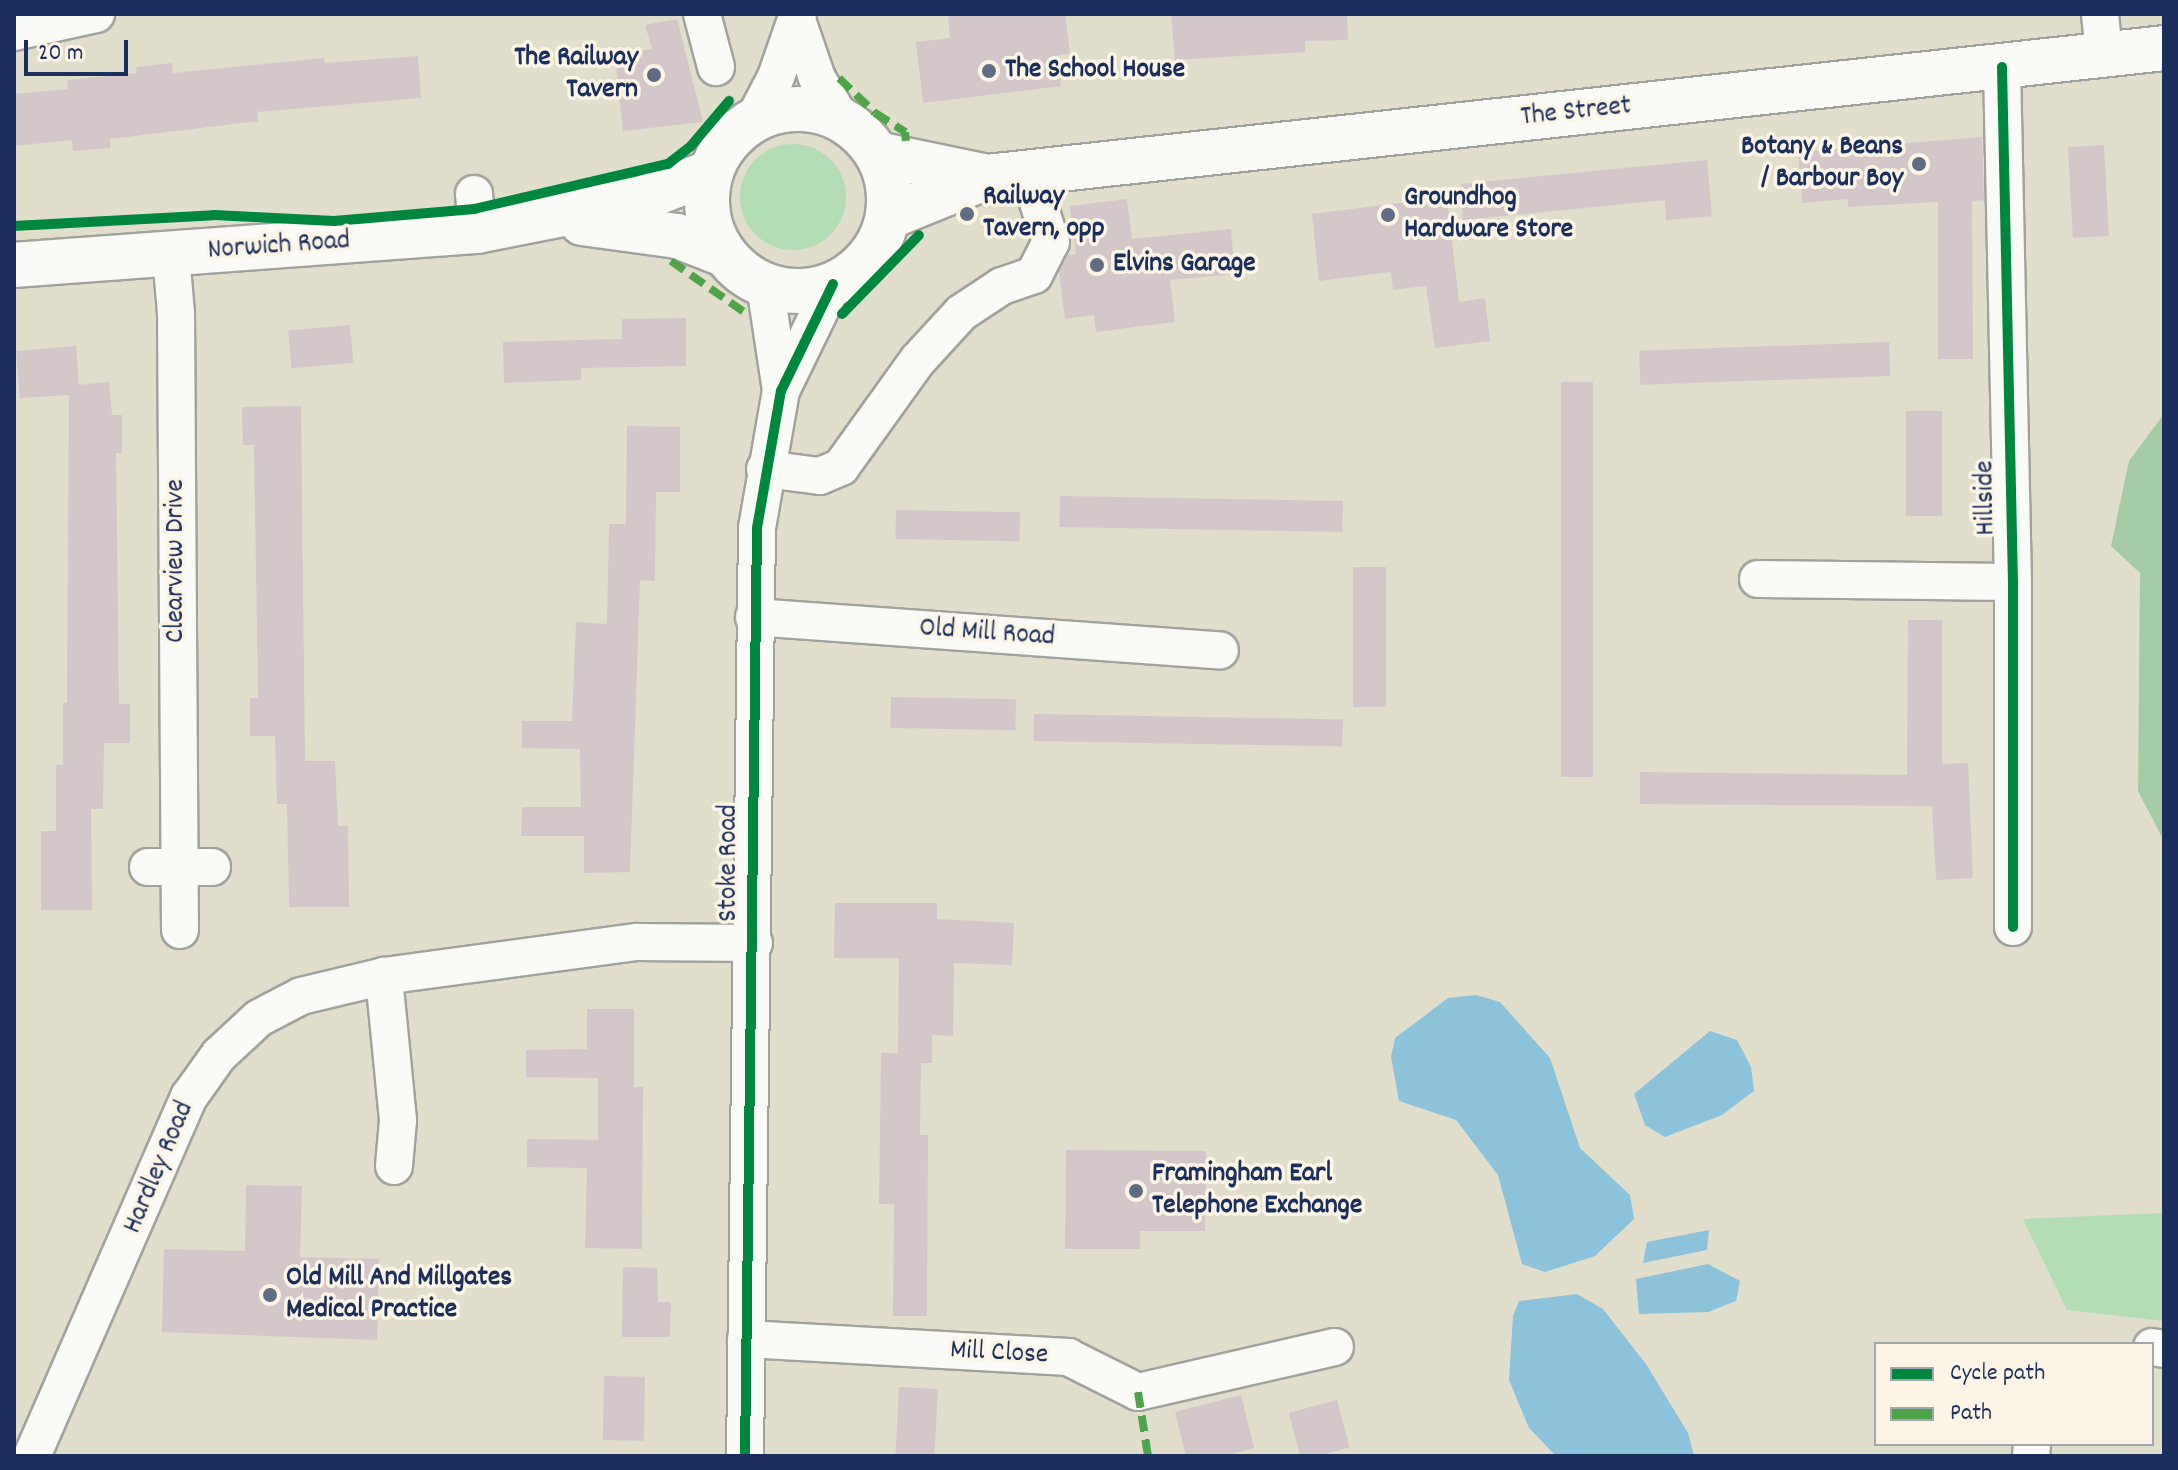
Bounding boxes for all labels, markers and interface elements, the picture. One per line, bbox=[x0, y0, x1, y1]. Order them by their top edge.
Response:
scale bar bbox=[28, 24, 132, 74]
text: 20 m bbox=[38, 37, 84, 71]
place label: The Railway Tavern bbox=[514, 42, 638, 108]
place label: The School House bbox=[1005, 54, 1185, 88]
marker: The School House bbox=[980, 62, 998, 80]
marker: The Railway Tavern bbox=[645, 66, 663, 84]
street label: The Street bbox=[1519, 91, 1633, 135]
place label: Botany & Beans / Barbour Boy bbox=[1741, 131, 1903, 197]
marker: Botany & Beans / Barbour Boy bbox=[1910, 155, 1928, 173]
place label: Railway Tavern, opp bbox=[983, 181, 1105, 247]
place label: Groundhog Hardware Store bbox=[1404, 182, 1573, 248]
marker: Railway Tavern, opp bbox=[958, 205, 976, 223]
marker: Groundhog Hardware Store bbox=[1379, 206, 1397, 224]
street label: Norwich Road bbox=[207, 225, 351, 269]
place label: Elvins Garage bbox=[1113, 248, 1256, 282]
marker: Elvins Garage bbox=[1088, 256, 1106, 274]
street label: Hillside bbox=[1970, 460, 2004, 536]
street label: Clearview Drive bbox=[160, 479, 194, 643]
street label: Old Mill Road bbox=[918, 613, 1056, 655]
street label: Stoke Road bbox=[713, 804, 747, 922]
street label: Hardley Road bbox=[117, 1097, 203, 1239]
place label: Framingham Earl Telephone Exchange bbox=[1152, 1158, 1362, 1224]
marker: Framingham Earl Telephone Exchange bbox=[1127, 1182, 1145, 1200]
place label: Old Mill And Millgates Medical Practice bbox=[286, 1262, 512, 1328]
marker: Old Mill And Millgates Medical Practice bbox=[261, 1286, 279, 1304]
street label: Mill Close bbox=[949, 1335, 1049, 1373]
legend bbox=[1874, 1342, 2154, 1446]
text: Cycle path bbox=[1950, 1357, 2045, 1391]
text: Path bbox=[1950, 1397, 1992, 1431]

